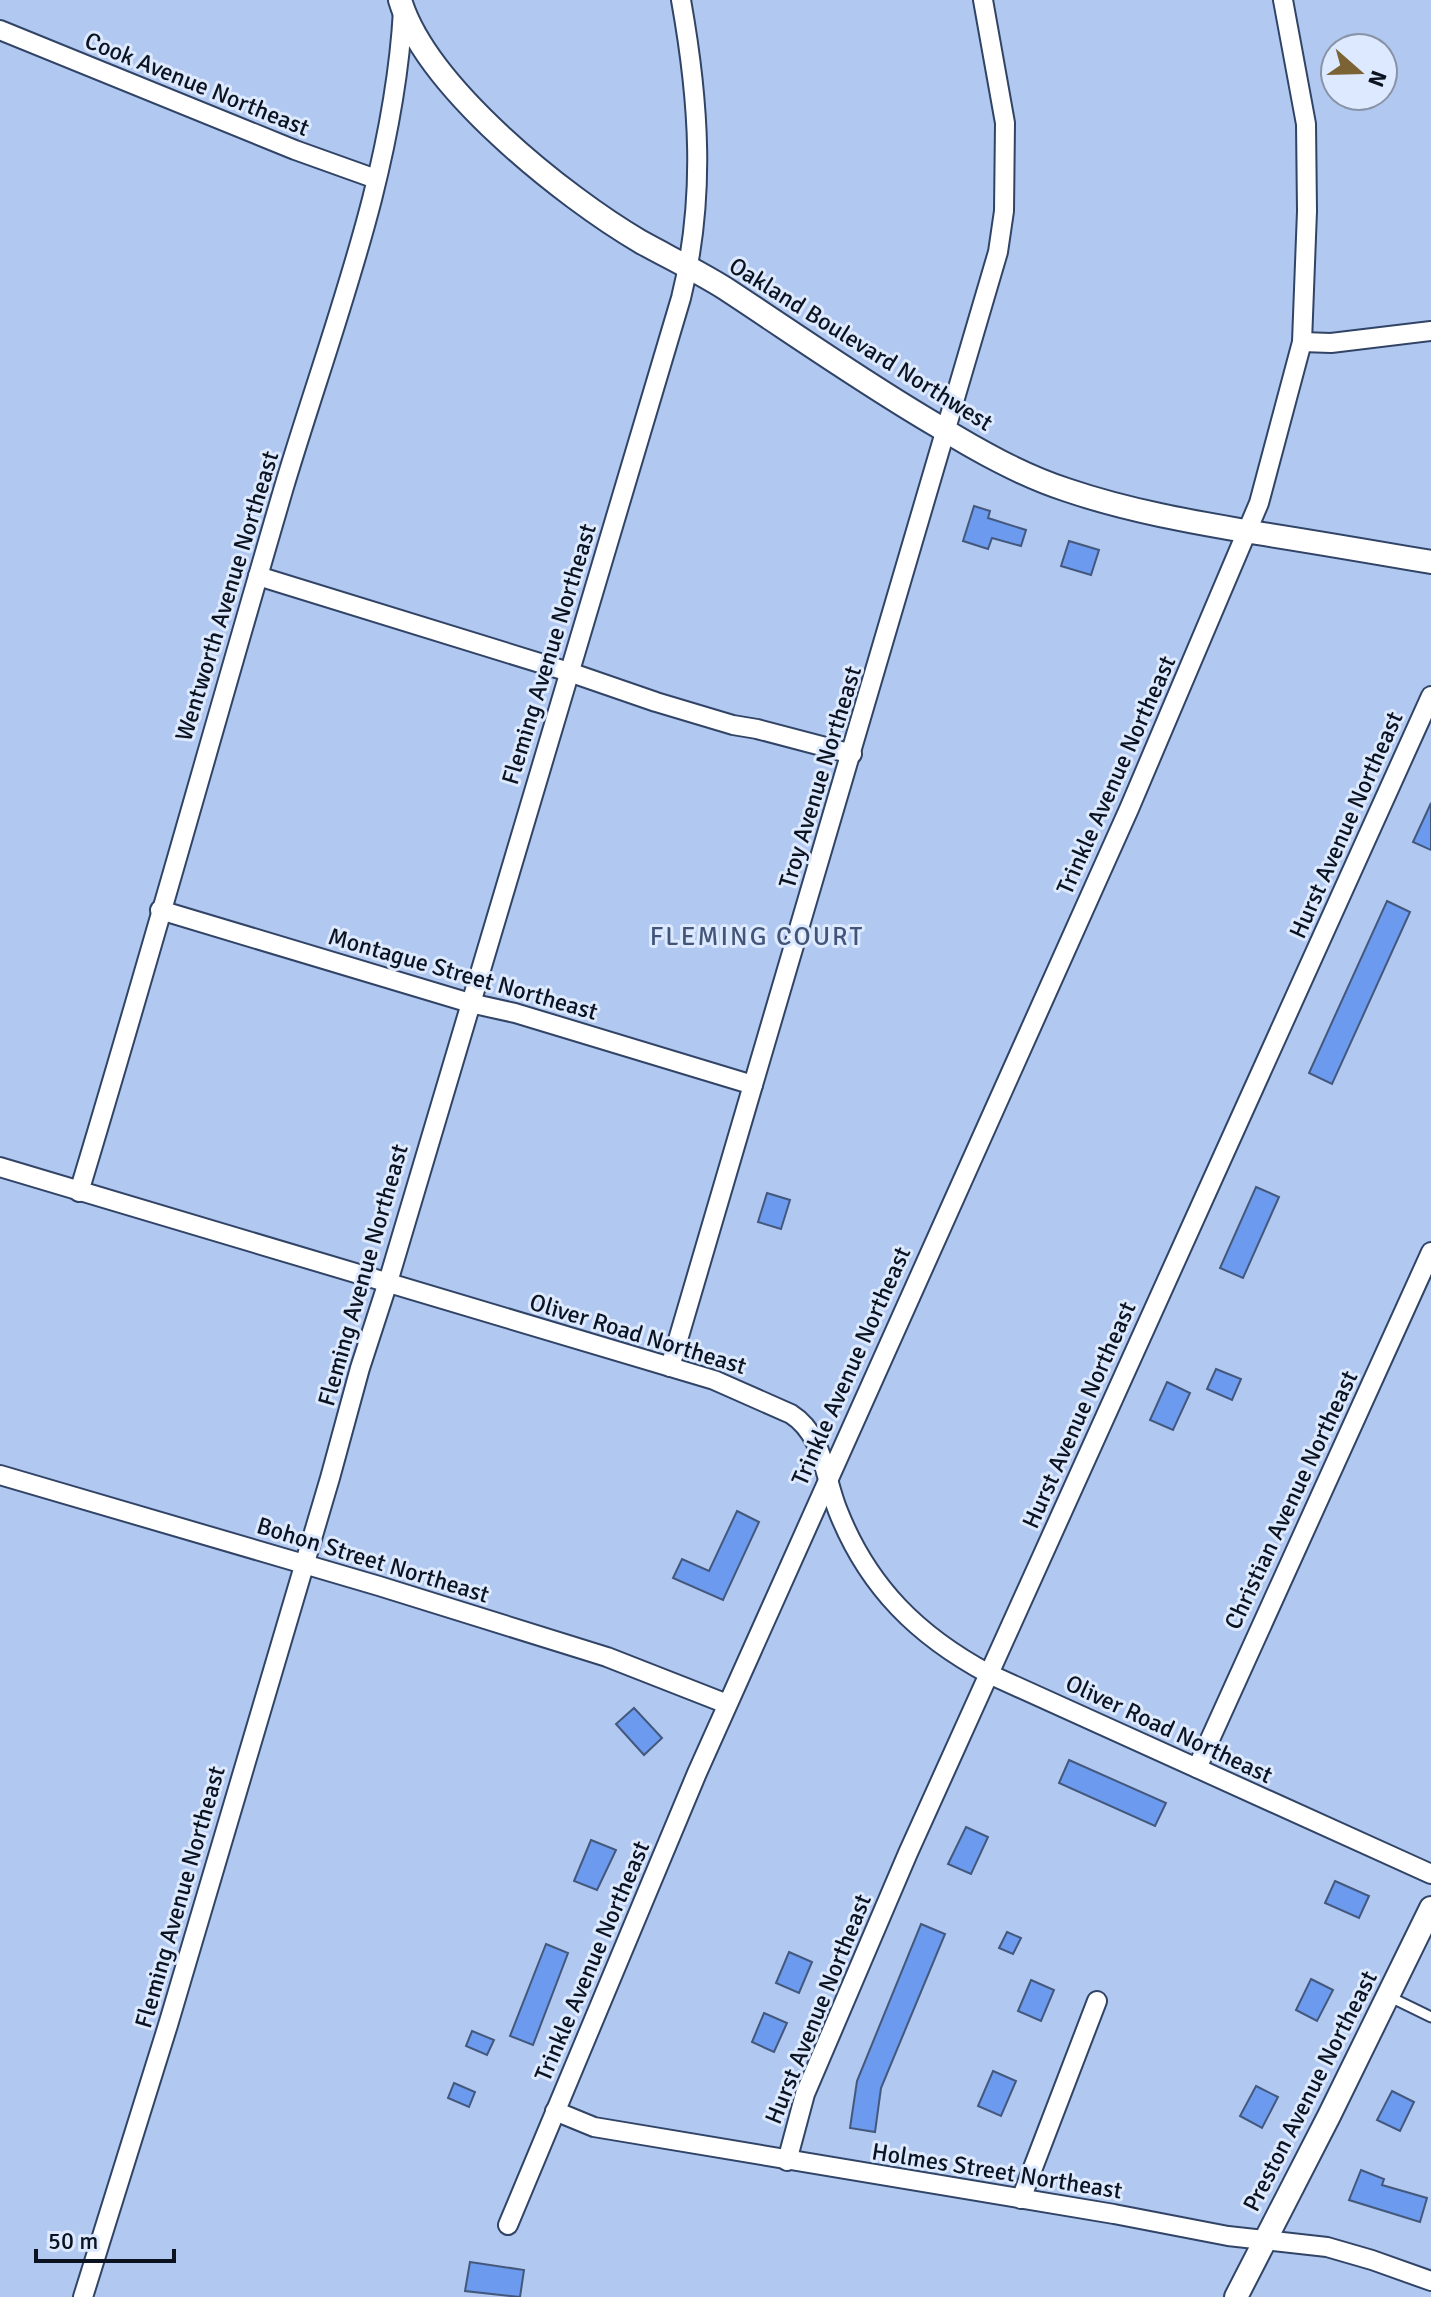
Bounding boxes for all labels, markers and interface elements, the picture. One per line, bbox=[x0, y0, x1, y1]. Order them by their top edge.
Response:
street label: Cook Avenue Northeast bbox=[80, 25, 314, 143]
north arrow bbox=[1319, 32, 1399, 112]
text: N bbox=[1362, 67, 1393, 90]
street label: Oakland Boulevard Northwest bbox=[724, 250, 998, 438]
street label: Wentworth Avenue Northeast bbox=[169, 447, 285, 745]
street label: Fleming Avenue Northeast bbox=[495, 520, 603, 788]
street label: Trinkle Avenue Northeast bbox=[1050, 651, 1182, 899]
street label: Troy Avenue Northeast bbox=[772, 662, 868, 892]
street label: Hurst Avenue Northeast bbox=[1282, 707, 1410, 943]
street label: Montague Street Northeast bbox=[325, 921, 601, 1027]
district label: FLEMING COURT bbox=[650, 921, 864, 953]
street label: Fleming Avenue Northeast bbox=[311, 1141, 415, 1409]
street label: Trinkle Avenue Northeast bbox=[785, 1242, 917, 1490]
street label: Oliver Road Northeast bbox=[526, 1287, 750, 1381]
street label: Hurst Avenue Northeast bbox=[1015, 1297, 1143, 1533]
street label: Christian Avenue Northeast bbox=[1218, 1366, 1364, 1634]
street label: Bohon Street Northeast bbox=[253, 1510, 493, 1610]
street label: Oliver Road Northeast bbox=[1061, 1668, 1277, 1790]
street label: Fleming Avenue Northeast bbox=[128, 1763, 232, 2031]
street label: Trinkle Avenue Northeast bbox=[528, 1836, 656, 2086]
street label: Hurst Avenue Northeast bbox=[758, 1890, 878, 2128]
street label: Preston Avenue Northeast bbox=[1236, 1966, 1384, 2216]
street label: Holmes Street Northeast bbox=[870, 2136, 1124, 2206]
scale bar bbox=[36, 2213, 174, 2263]
text: 50 m bbox=[48, 2226, 98, 2256]

